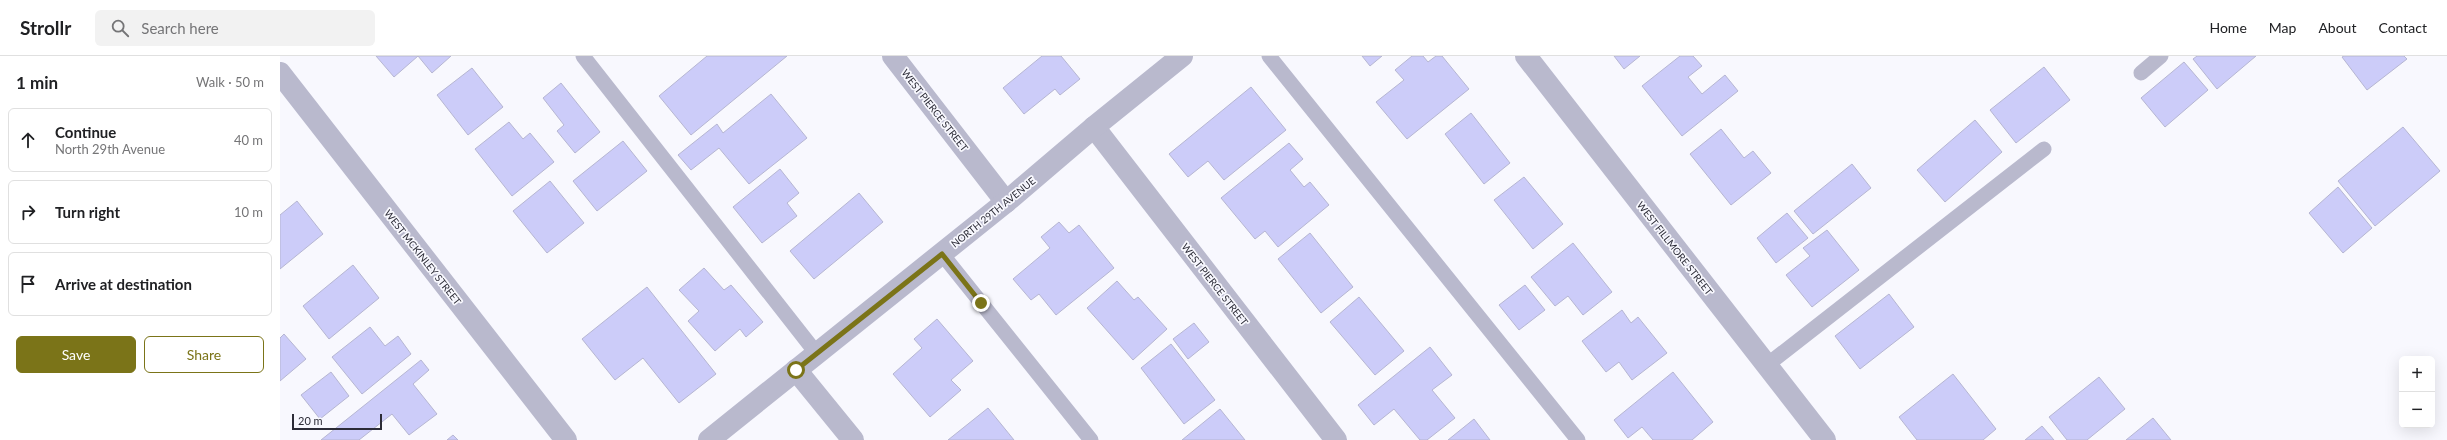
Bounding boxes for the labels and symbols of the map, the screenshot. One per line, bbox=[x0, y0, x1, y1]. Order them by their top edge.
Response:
street label: WEST PIERCE STREET bbox=[899, 67, 971, 153]
street label: NORTH 29TH AVENUE bbox=[949, 174, 1038, 250]
street label: WEST FILLMORE STREET bbox=[1635, 199, 1715, 297]
street label: WEST MCKINLEY STREET bbox=[382, 207, 464, 307]
street label: WEST PIERCE STREET bbox=[1179, 241, 1251, 327]
route end bbox=[972, 294, 990, 312]
route start bbox=[787, 361, 805, 379]
scale bar bbox=[292, 412, 382, 431]

